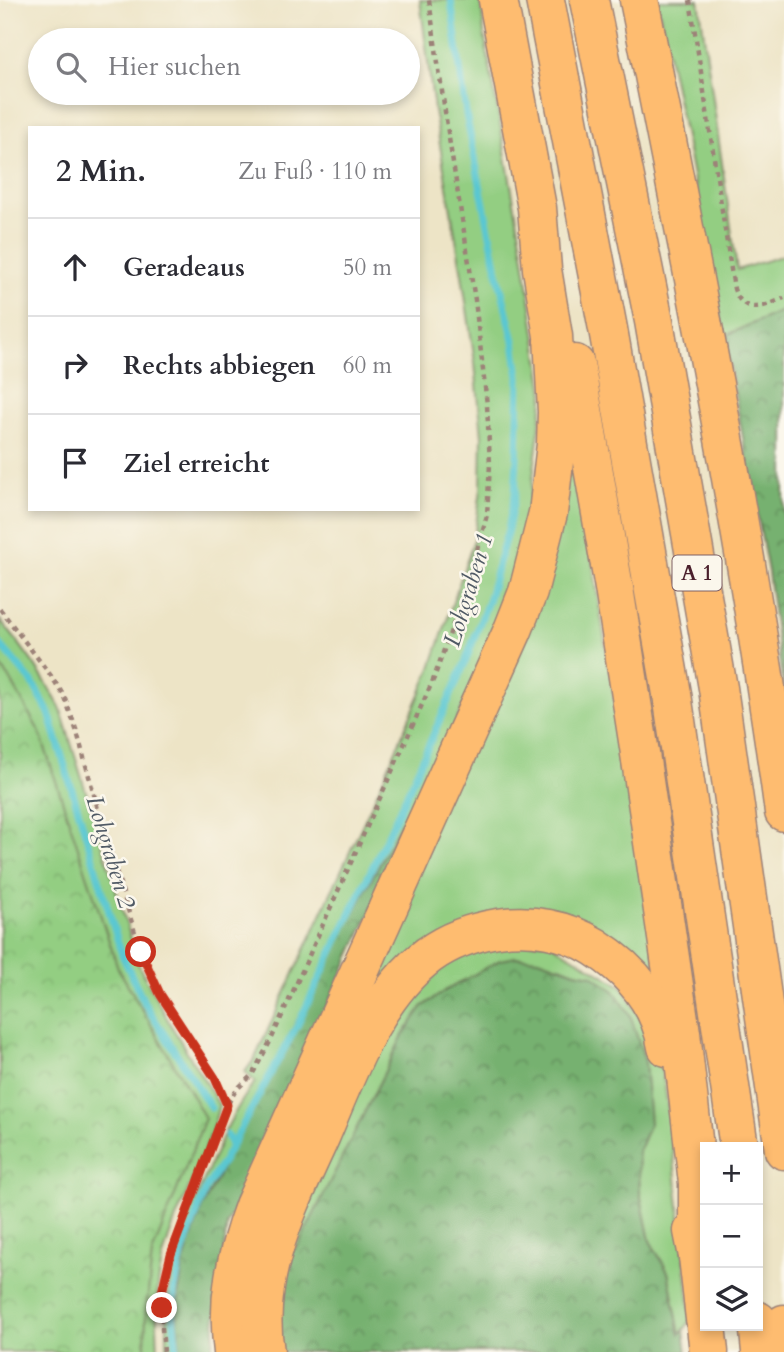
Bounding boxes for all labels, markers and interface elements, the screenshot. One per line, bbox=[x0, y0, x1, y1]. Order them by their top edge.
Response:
search box bbox=[28, 28, 420, 105]
icon: search bbox=[52, 48, 90, 86]
text: Hier suchen bbox=[108, 49, 241, 84]
text: 2 Min. bbox=[56, 151, 146, 192]
text: Zu Fuß · 110 m bbox=[238, 156, 392, 187]
icon: ahead bbox=[56, 248, 94, 286]
text: Geradeaus bbox=[123, 250, 245, 285]
text: 50 m bbox=[343, 252, 392, 283]
icon: right bbox=[56, 346, 94, 384]
text: Rechts abbiegen bbox=[123, 348, 315, 383]
text: 60 m bbox=[343, 350, 392, 381]
icon: arrive bbox=[56, 444, 94, 482]
text: Ziel erreicht bbox=[123, 446, 269, 481]
water label: Lohgraben 1 bbox=[436, 530, 501, 651]
road number: A 1 bbox=[672, 556, 722, 590]
water label: Lohgraben 2 bbox=[78, 792, 144, 913]
route start bbox=[125, 936, 156, 967]
map controls bbox=[700, 1142, 763, 1331]
button: + bbox=[700, 1142, 763, 1205]
button: − bbox=[700, 1205, 763, 1268]
button: layers bbox=[700, 1268, 763, 1331]
route end bbox=[146, 1292, 177, 1323]

